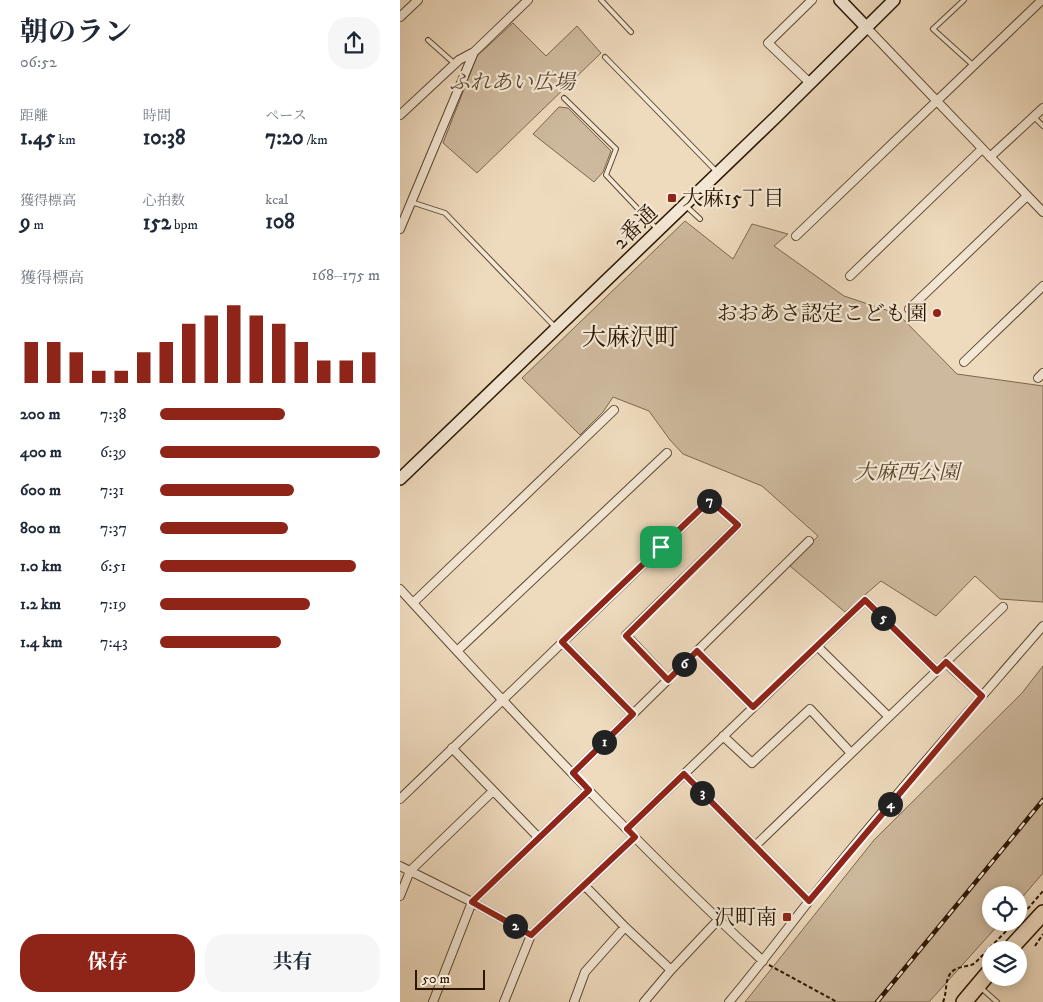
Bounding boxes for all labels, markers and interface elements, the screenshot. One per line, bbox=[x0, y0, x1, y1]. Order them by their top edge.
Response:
text: 朝のラン bbox=[20, 15, 132, 50]
button: share bbox=[328, 17, 380, 69]
text: 06:52 bbox=[20, 52, 57, 72]
park label: ふれあい広場 bbox=[449, 70, 577, 96]
text: 距離 bbox=[20, 107, 48, 125]
text: 時間 bbox=[143, 107, 171, 125]
text: ペース bbox=[265, 107, 307, 125]
text: 1.45 bbox=[20, 125, 55, 151]
text: 10:38 bbox=[143, 125, 185, 151]
text: 7:20 bbox=[265, 125, 303, 151]
text: km bbox=[55, 131, 76, 149]
text: /km bbox=[303, 131, 328, 149]
place label: 大麻15丁目 bbox=[682, 186, 784, 212]
text: kcal bbox=[265, 191, 288, 209]
text: 獲得標高 bbox=[20, 192, 76, 210]
text: 心拍数 bbox=[143, 192, 185, 210]
marker: 大麻15丁目 bbox=[666, 192, 678, 204]
street label: 2番通 bbox=[608, 200, 664, 255]
text: 108 bbox=[265, 209, 295, 235]
text: 9 bbox=[20, 210, 30, 236]
text: 152 bbox=[143, 210, 171, 236]
text: m bbox=[30, 216, 44, 234]
text: bpm bbox=[171, 216, 198, 234]
text: 168–175 m bbox=[312, 265, 380, 285]
text: 獲得標高 bbox=[20, 268, 84, 288]
place label: おおあさ認定こども園 bbox=[717, 301, 927, 327]
marker: おおあさ認定こども園 bbox=[931, 307, 943, 319]
district label: 大麻沢町 bbox=[582, 323, 678, 353]
text: 200 m bbox=[20, 404, 61, 424]
text: 7:38 bbox=[100, 404, 127, 424]
text: 400 m bbox=[20, 442, 62, 462]
text: 6:39 bbox=[100, 442, 126, 462]
park label: 大麻西公園 bbox=[855, 460, 962, 486]
text: 600 m bbox=[20, 480, 61, 500]
text: 7:31 bbox=[100, 480, 124, 500]
pin: 7 bbox=[696, 488, 722, 514]
text: 7 bbox=[706, 492, 713, 510]
text: 800 m bbox=[20, 518, 61, 538]
text: 7:37 bbox=[100, 518, 127, 538]
pin bbox=[640, 526, 682, 568]
icon: arrive bbox=[647, 533, 675, 561]
text: 1.0 km bbox=[20, 556, 62, 576]
text: 6:51 bbox=[100, 556, 126, 576]
text: 1.2 km bbox=[20, 594, 61, 614]
text: 7:19 bbox=[100, 594, 126, 614]
pin: 5 bbox=[870, 606, 896, 630]
text: 5 bbox=[880, 609, 887, 627]
text: 1.4 km bbox=[20, 632, 62, 652]
text: 7:43 bbox=[100, 632, 128, 652]
pin: 6 bbox=[672, 652, 696, 676]
text: 6 bbox=[681, 655, 688, 673]
pin: 1 bbox=[592, 730, 616, 754]
text: 1 bbox=[602, 733, 607, 751]
pin: 3 bbox=[690, 780, 714, 806]
text: 3 bbox=[700, 784, 705, 802]
pin: 4 bbox=[878, 792, 902, 816]
text: 4 bbox=[886, 795, 895, 813]
map controls bbox=[982, 886, 1027, 986]
button: locate bbox=[982, 886, 1027, 931]
place label: 沢町南 bbox=[714, 905, 777, 931]
marker: 沢町南 bbox=[781, 911, 793, 923]
pin: 2 bbox=[502, 914, 528, 938]
text: 2 bbox=[512, 917, 519, 935]
button: 保存 bbox=[20, 934, 195, 992]
button: 共有 bbox=[205, 934, 380, 992]
button: layers bbox=[982, 941, 1027, 986]
scale bar bbox=[415, 967, 485, 990]
text: 50 m bbox=[422, 970, 450, 988]

